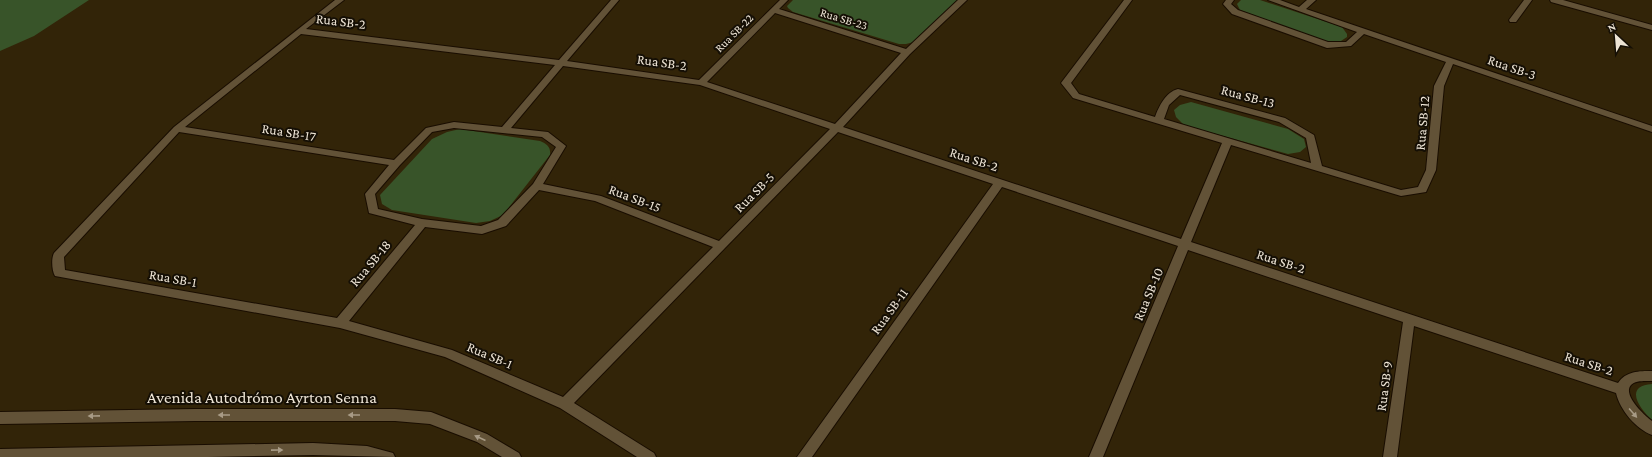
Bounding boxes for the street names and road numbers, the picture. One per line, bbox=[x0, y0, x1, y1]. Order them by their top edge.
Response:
street label: Rua SB-23 bbox=[819, 5, 870, 33]
street label: Rua SB-2 bbox=[315, 10, 367, 32]
street label: Rua SB-22 bbox=[712, 11, 756, 55]
street label: Rua SB-2 bbox=[636, 51, 688, 73]
street label: Rua SB-3 bbox=[1486, 51, 1538, 83]
street label: Rua SB-13 bbox=[1220, 81, 1276, 111]
street label: Rua SB-12 bbox=[1412, 95, 1432, 151]
street label: Rua SB-17 bbox=[261, 120, 318, 144]
street label: Rua SB-2 bbox=[948, 144, 1001, 174]
street label: Rua SB-5 bbox=[731, 169, 777, 215]
street label: Rua SB-15 bbox=[607, 181, 663, 215]
street label: Rua SB-18 bbox=[346, 237, 394, 289]
street label: Rua SB-2 bbox=[1255, 246, 1308, 276]
street label: Rua SB-10 bbox=[1130, 265, 1166, 323]
street label: Rua SB-1 bbox=[148, 266, 198, 290]
street label: Rua SB-11 bbox=[867, 285, 911, 337]
street label: Rua SB-1 bbox=[465, 338, 516, 372]
street label: Rua SB-2 bbox=[1563, 348, 1616, 378]
street label: Rua SB-9 bbox=[1373, 360, 1395, 412]
street label: Avenida Autodrómo Ayrton Senna bbox=[147, 388, 377, 407]

